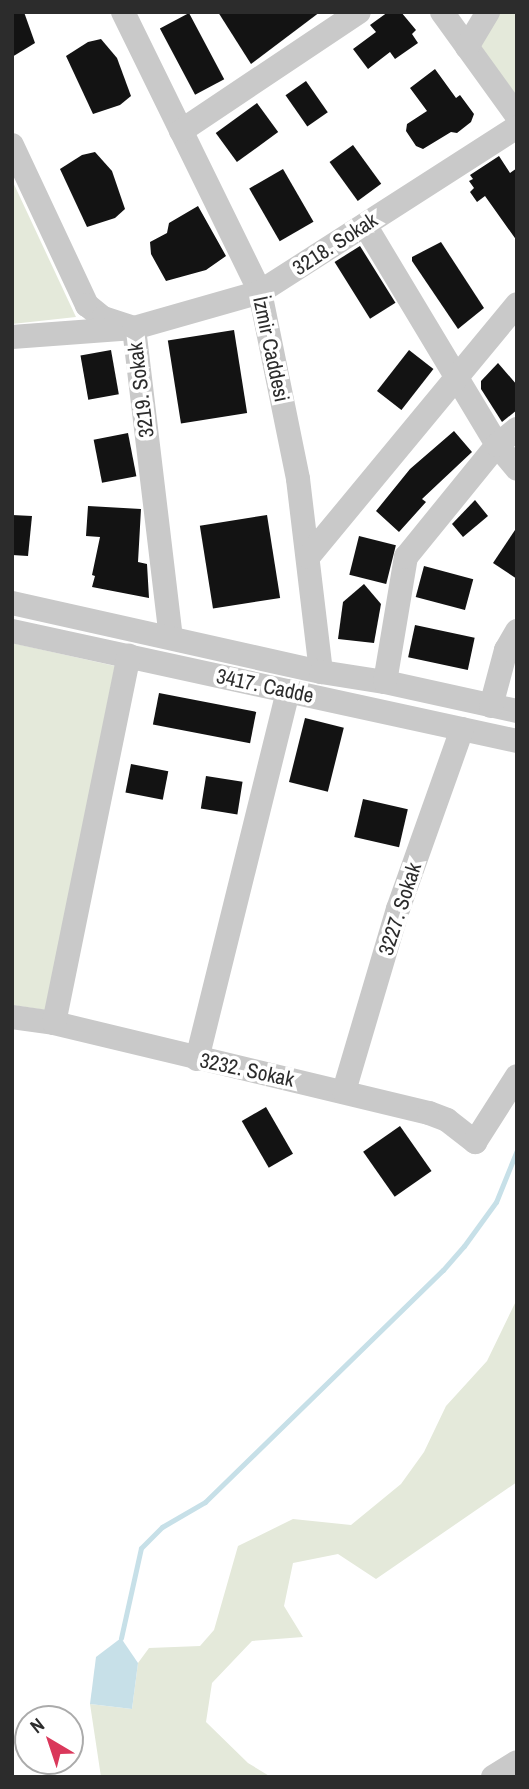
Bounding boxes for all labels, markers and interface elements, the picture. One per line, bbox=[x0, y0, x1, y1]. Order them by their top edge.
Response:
street label: 3218. Sokak bbox=[288, 207, 382, 281]
street label: İzmir Caddesi bbox=[248, 294, 294, 404]
street label: 3219. Sokak bbox=[123, 341, 159, 439]
street label: 3417. Cadde bbox=[214, 663, 316, 709]
street label: 3227. Sokak bbox=[373, 860, 427, 958]
street label: 3232. Sokak bbox=[198, 1048, 296, 1092]
north arrow bbox=[14, 1705, 84, 1775]
text: N bbox=[24, 1712, 50, 1739]

